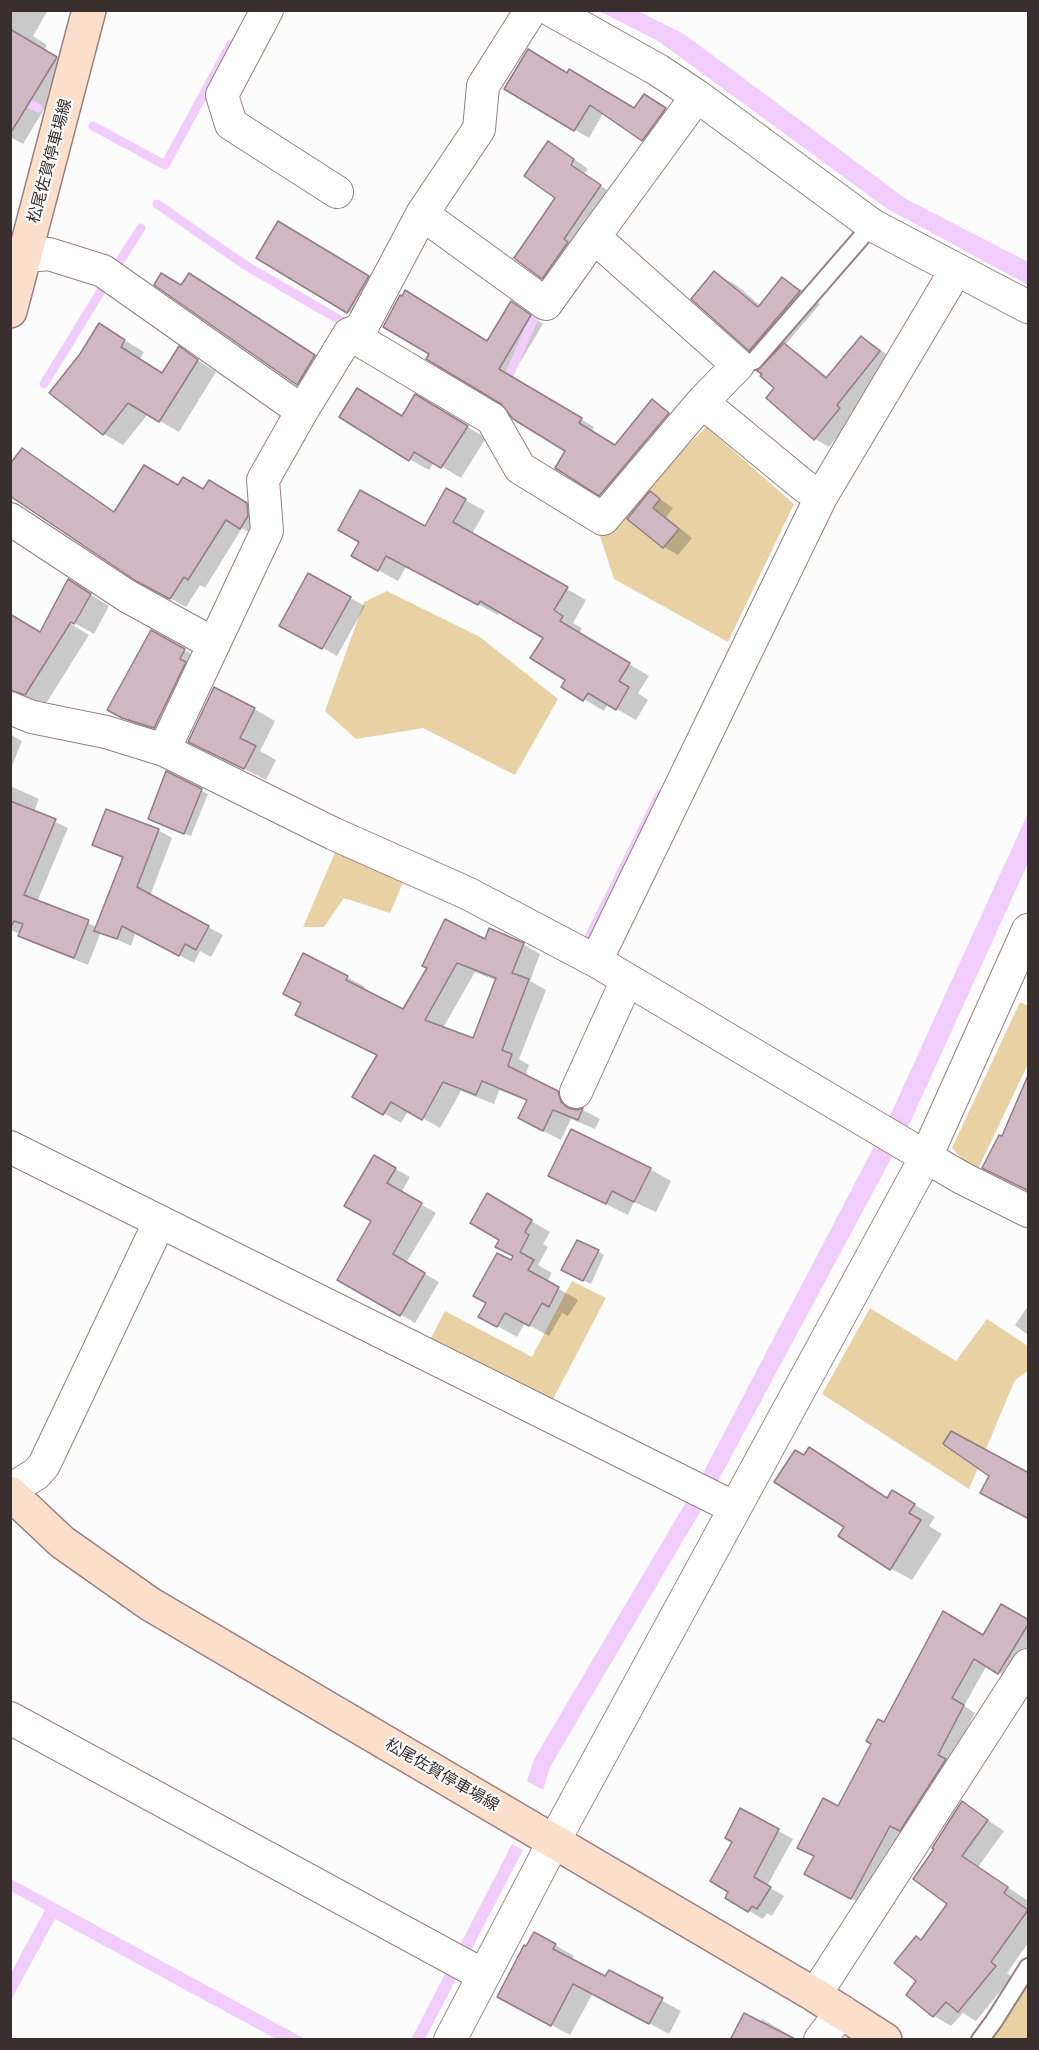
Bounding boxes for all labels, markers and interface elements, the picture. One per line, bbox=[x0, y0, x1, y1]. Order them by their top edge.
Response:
street label: 松尾佐賀停車場線 bbox=[24, 97, 76, 225]
street label: 松尾佐賀停車場線 bbox=[382, 1735, 502, 1815]

